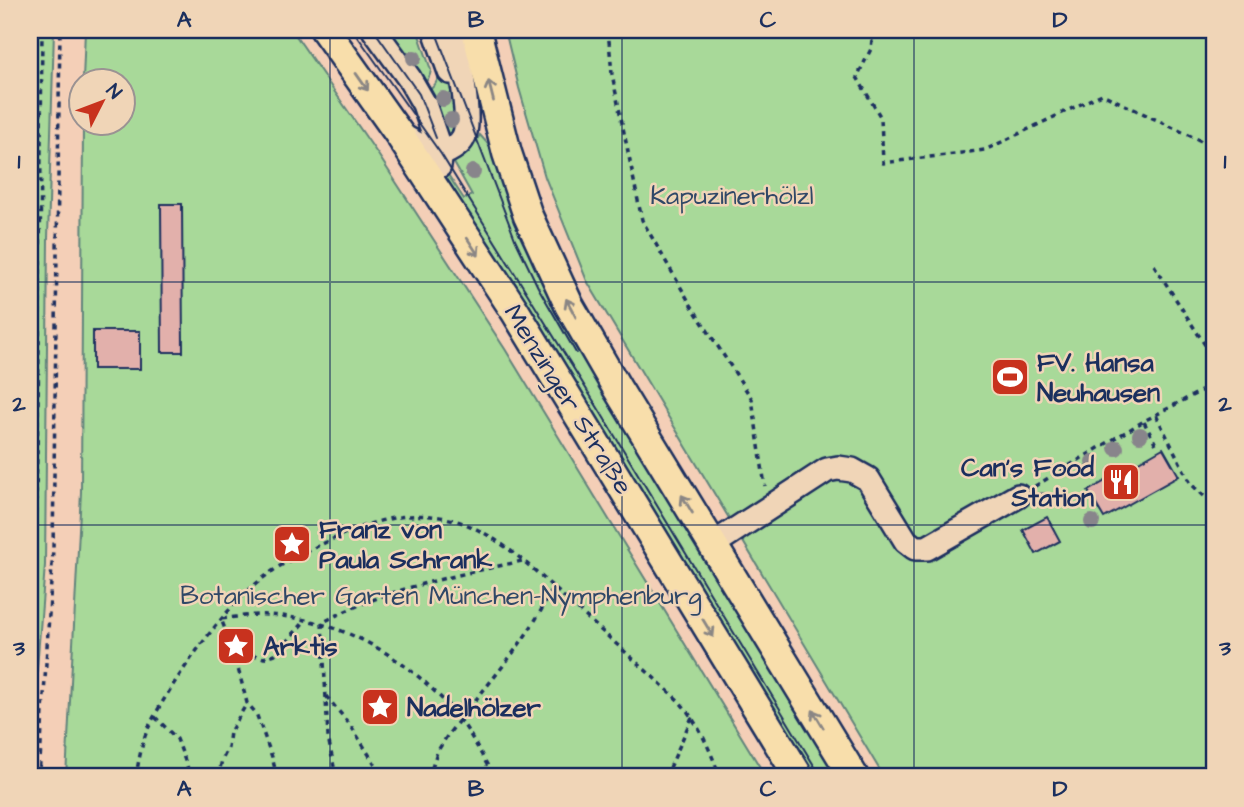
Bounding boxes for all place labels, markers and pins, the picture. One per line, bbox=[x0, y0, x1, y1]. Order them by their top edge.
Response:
place label: FV. Hansa Neuhausen bbox=[1037, 345, 1160, 411]
sports icon: FV. Hansa Neuhausen bbox=[989, 356, 1031, 398]
place label: Can's Food Station bbox=[961, 450, 1095, 516]
restaurant icon: Can's Food Station bbox=[1100, 461, 1142, 503]
place label: Franz von Paula Schrank bbox=[319, 512, 493, 578]
place icon: Franz von Paula Schrank bbox=[271, 523, 313, 565]
place icon: Arktis bbox=[215, 625, 257, 667]
place label: Arktis bbox=[263, 629, 337, 665]
place icon: Nadelhölzer bbox=[359, 686, 401, 728]
place label: Nadelhölzer bbox=[407, 690, 542, 726]

